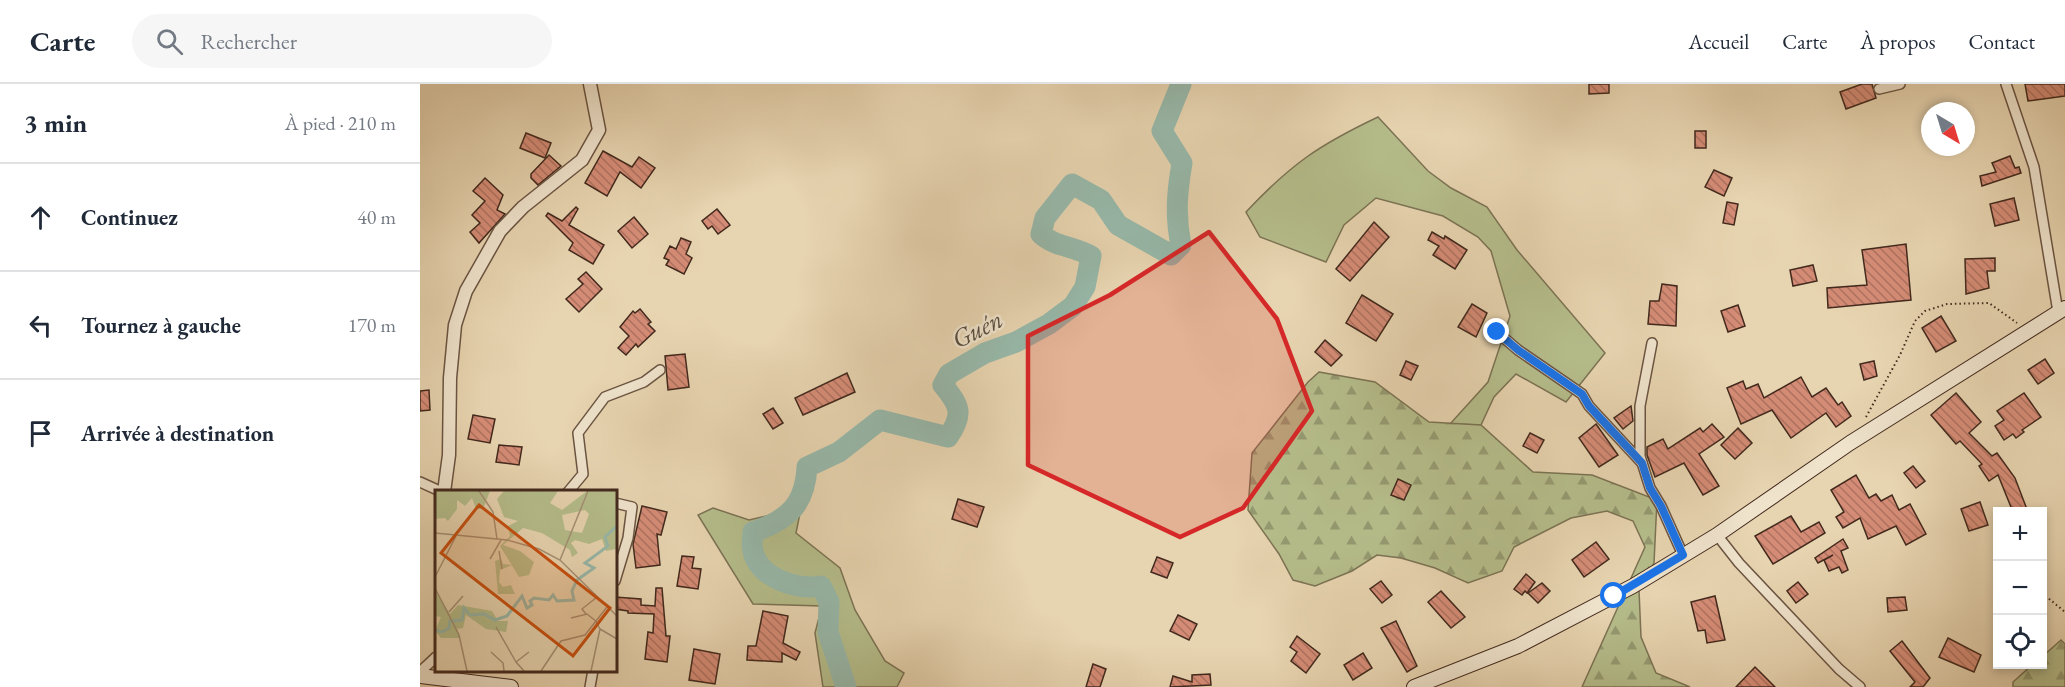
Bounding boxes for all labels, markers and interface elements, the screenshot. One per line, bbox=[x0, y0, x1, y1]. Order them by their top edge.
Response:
search box bbox=[132, 14, 552, 68]
text: Carte bbox=[30, 23, 96, 59]
icon: search bbox=[153, 25, 186, 58]
text: Rechercher bbox=[201, 27, 297, 56]
text: Accueil bbox=[1689, 28, 1749, 55]
text: Carte bbox=[1782, 28, 1827, 55]
text: À propos bbox=[1860, 28, 1935, 55]
text: Contact bbox=[1968, 28, 2035, 55]
north arrow bbox=[1921, 102, 1975, 156]
text: 3 min bbox=[24, 106, 87, 140]
text: À pied · 210 m bbox=[285, 110, 396, 136]
icon: ahead bbox=[24, 201, 57, 234]
text: Continuez bbox=[81, 203, 178, 232]
text: 40 m bbox=[357, 204, 396, 230]
water label: Guén bbox=[946, 302, 1008, 356]
icon: left bbox=[24, 309, 57, 342]
text: Tournez à gauche bbox=[81, 311, 241, 340]
text: 170 m bbox=[348, 312, 396, 338]
route end bbox=[1483, 318, 1509, 344]
icon: arrive bbox=[24, 417, 57, 450]
text: Arrivée à destination bbox=[81, 419, 274, 448]
inset map bbox=[435, 490, 616, 672]
map controls bbox=[1993, 507, 2047, 669]
button: + bbox=[1993, 507, 2047, 561]
button: − bbox=[1993, 561, 2047, 615]
route start bbox=[1600, 582, 1626, 608]
button: locate bbox=[1993, 615, 2047, 669]

